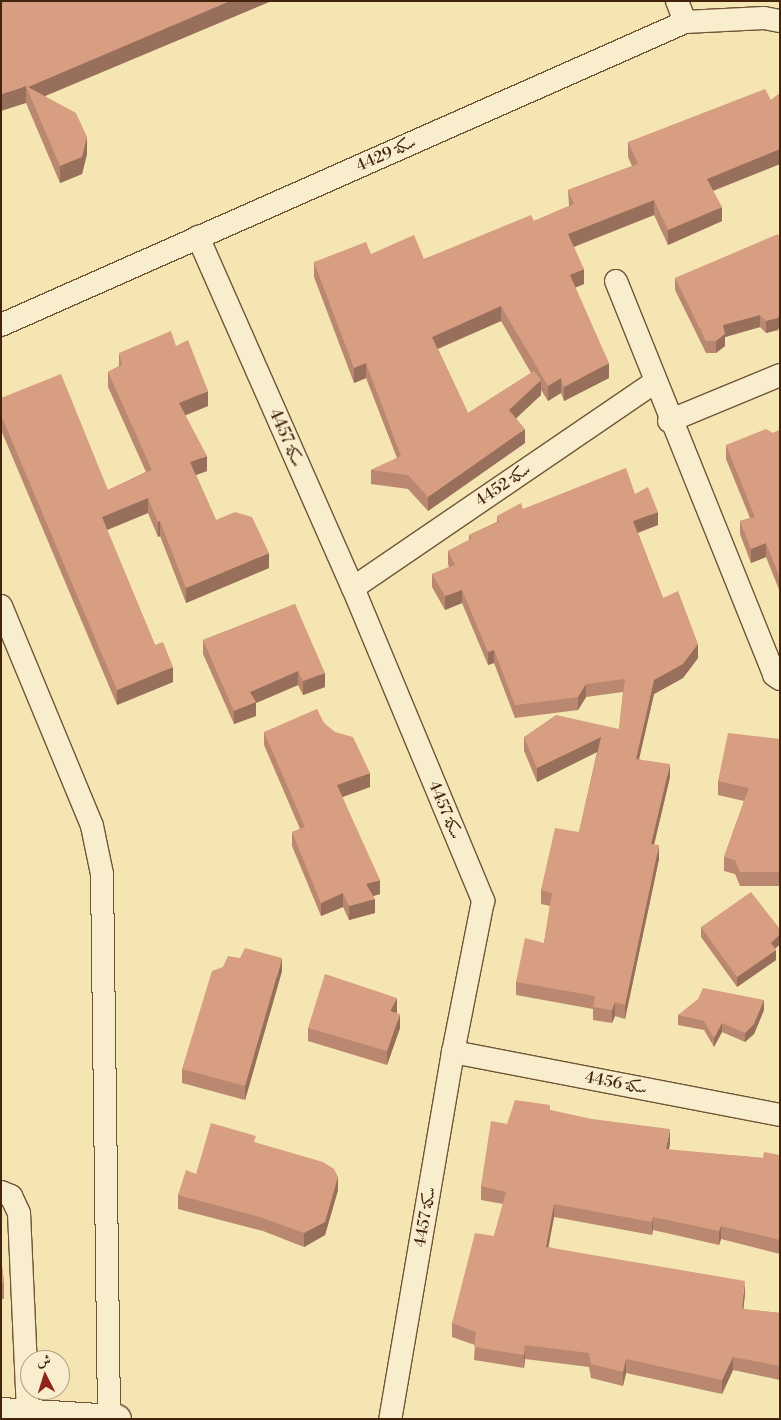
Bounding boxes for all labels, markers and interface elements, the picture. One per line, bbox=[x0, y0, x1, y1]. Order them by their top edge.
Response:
street label: سكة 4429 bbox=[353, 132, 419, 176]
street label: سكة 4457 bbox=[265, 406, 307, 470]
street label: سكة 4452 bbox=[472, 460, 534, 510]
street label: سكة 4457 bbox=[424, 778, 466, 842]
street label: سكة 4456 bbox=[583, 1068, 649, 1098]
street label: سكة 4457 bbox=[410, 1185, 440, 1249]
north arrow bbox=[20, 1350, 70, 1400]
text: ش bbox=[36, 1351, 51, 1371]

